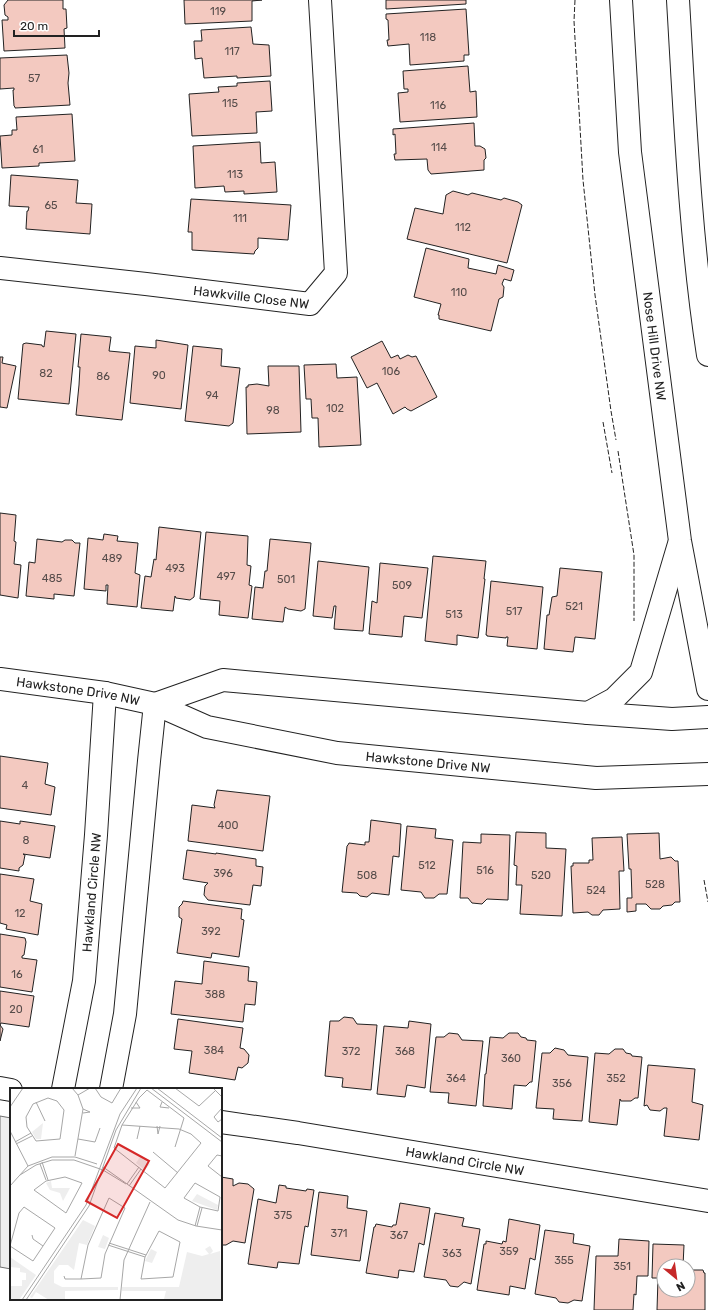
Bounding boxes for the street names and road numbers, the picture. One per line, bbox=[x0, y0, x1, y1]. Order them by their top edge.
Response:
street label: Hawkville Close NW bbox=[193, 282, 310, 311]
street label: Nose Hill Drive NW bbox=[641, 291, 669, 401]
street label: Hawkstone Drive NW bbox=[15, 674, 141, 708]
street label: Hawkstone Drive NW bbox=[365, 748, 491, 775]
street label: Hawkland Circle NW bbox=[79, 832, 104, 953]
street label: Hawkland Circle NW bbox=[405, 1143, 525, 1178]

